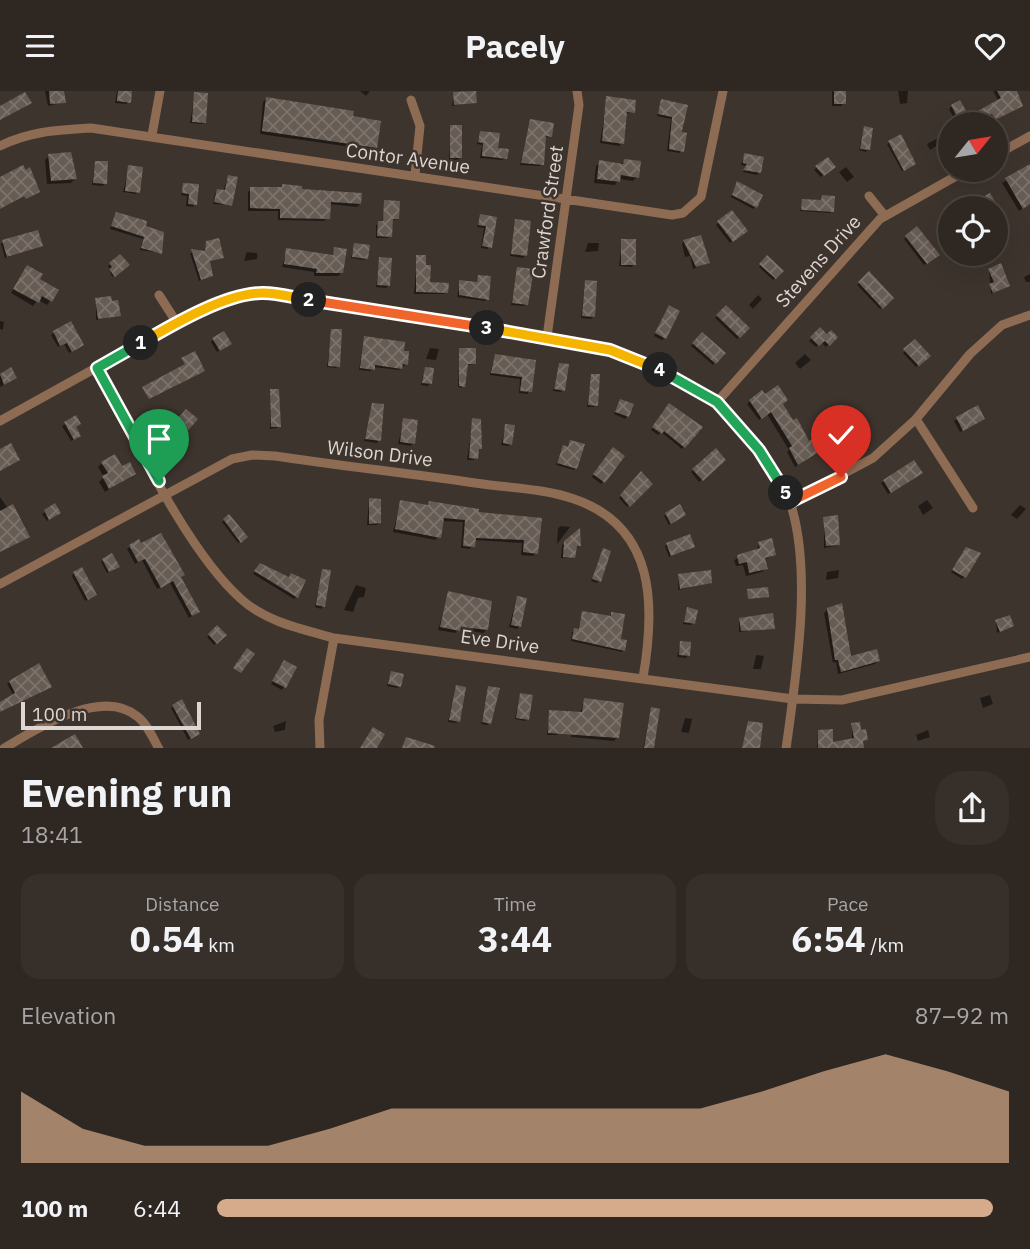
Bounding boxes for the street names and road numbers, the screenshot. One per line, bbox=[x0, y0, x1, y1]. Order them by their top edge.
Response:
street label: Contor Avenue bbox=[344, 137, 472, 179]
street label: Crawford Street bbox=[526, 144, 568, 280]
street label: Stevens Drive bbox=[770, 210, 866, 312]
street label: Wilson Drive bbox=[326, 435, 434, 471]
street label: Eve Drive bbox=[459, 624, 541, 658]

